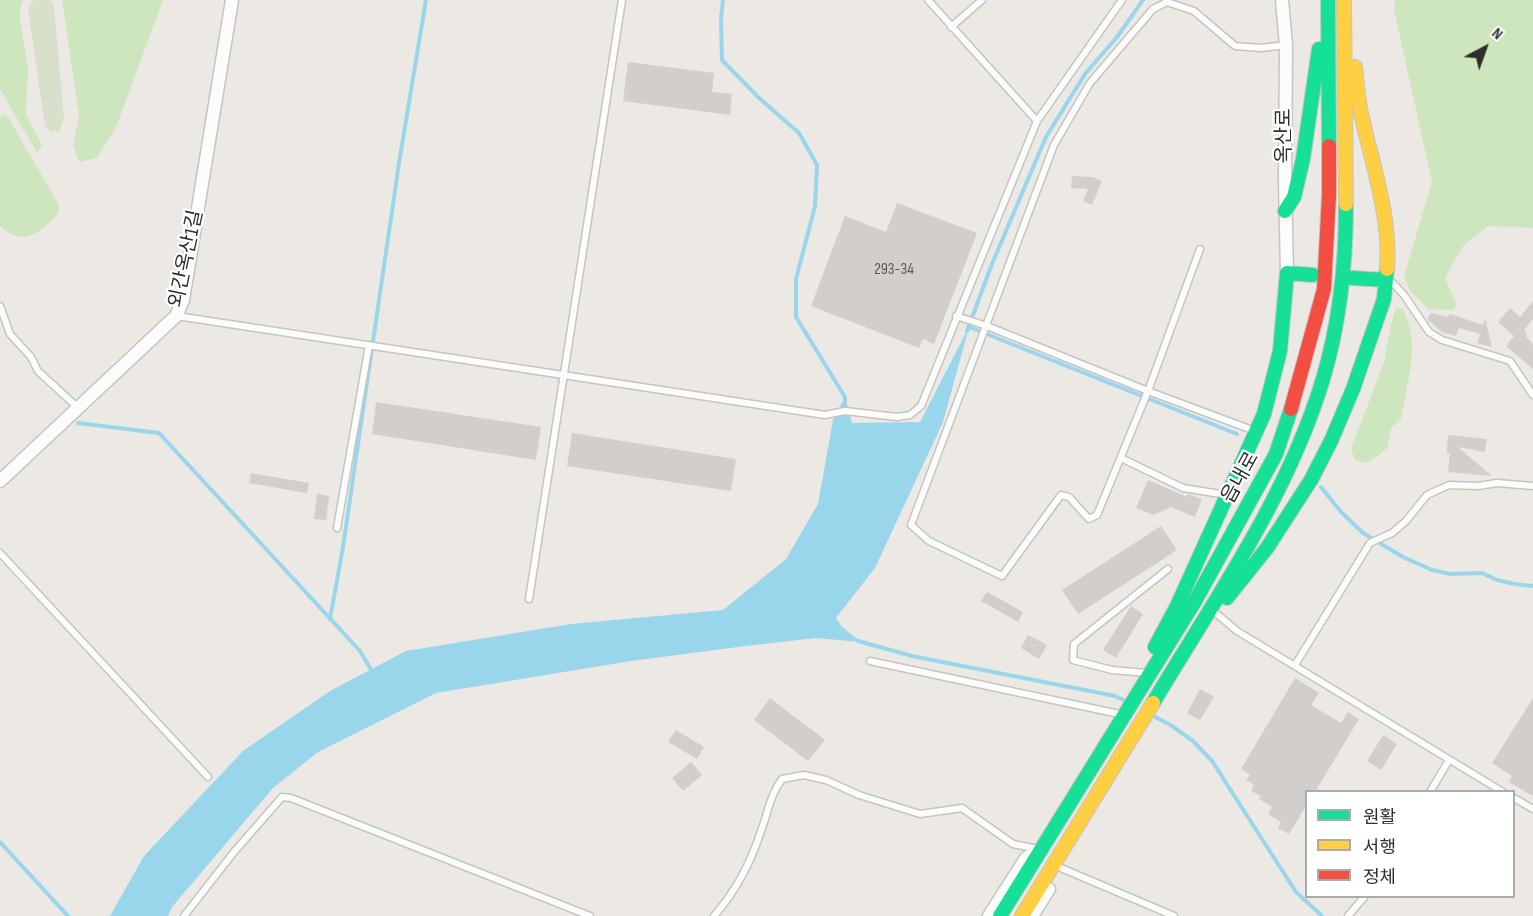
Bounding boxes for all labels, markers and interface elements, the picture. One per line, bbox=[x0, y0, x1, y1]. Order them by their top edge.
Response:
north arrow bbox=[1455, 18, 1515, 78]
text: N bbox=[1488, 24, 1507, 44]
street label: 옥산로 bbox=[1273, 108, 1297, 164]
street label: 외간옥산1길 bbox=[165, 208, 209, 310]
house number: 293-34 bbox=[874, 260, 914, 280]
street label: 읍내로 bbox=[1217, 448, 1265, 508]
legend bbox=[1305, 790, 1515, 898]
text: 원활 bbox=[1363, 807, 1396, 828]
text: 서행 bbox=[1363, 837, 1396, 858]
text: 정체 bbox=[1363, 867, 1396, 888]

